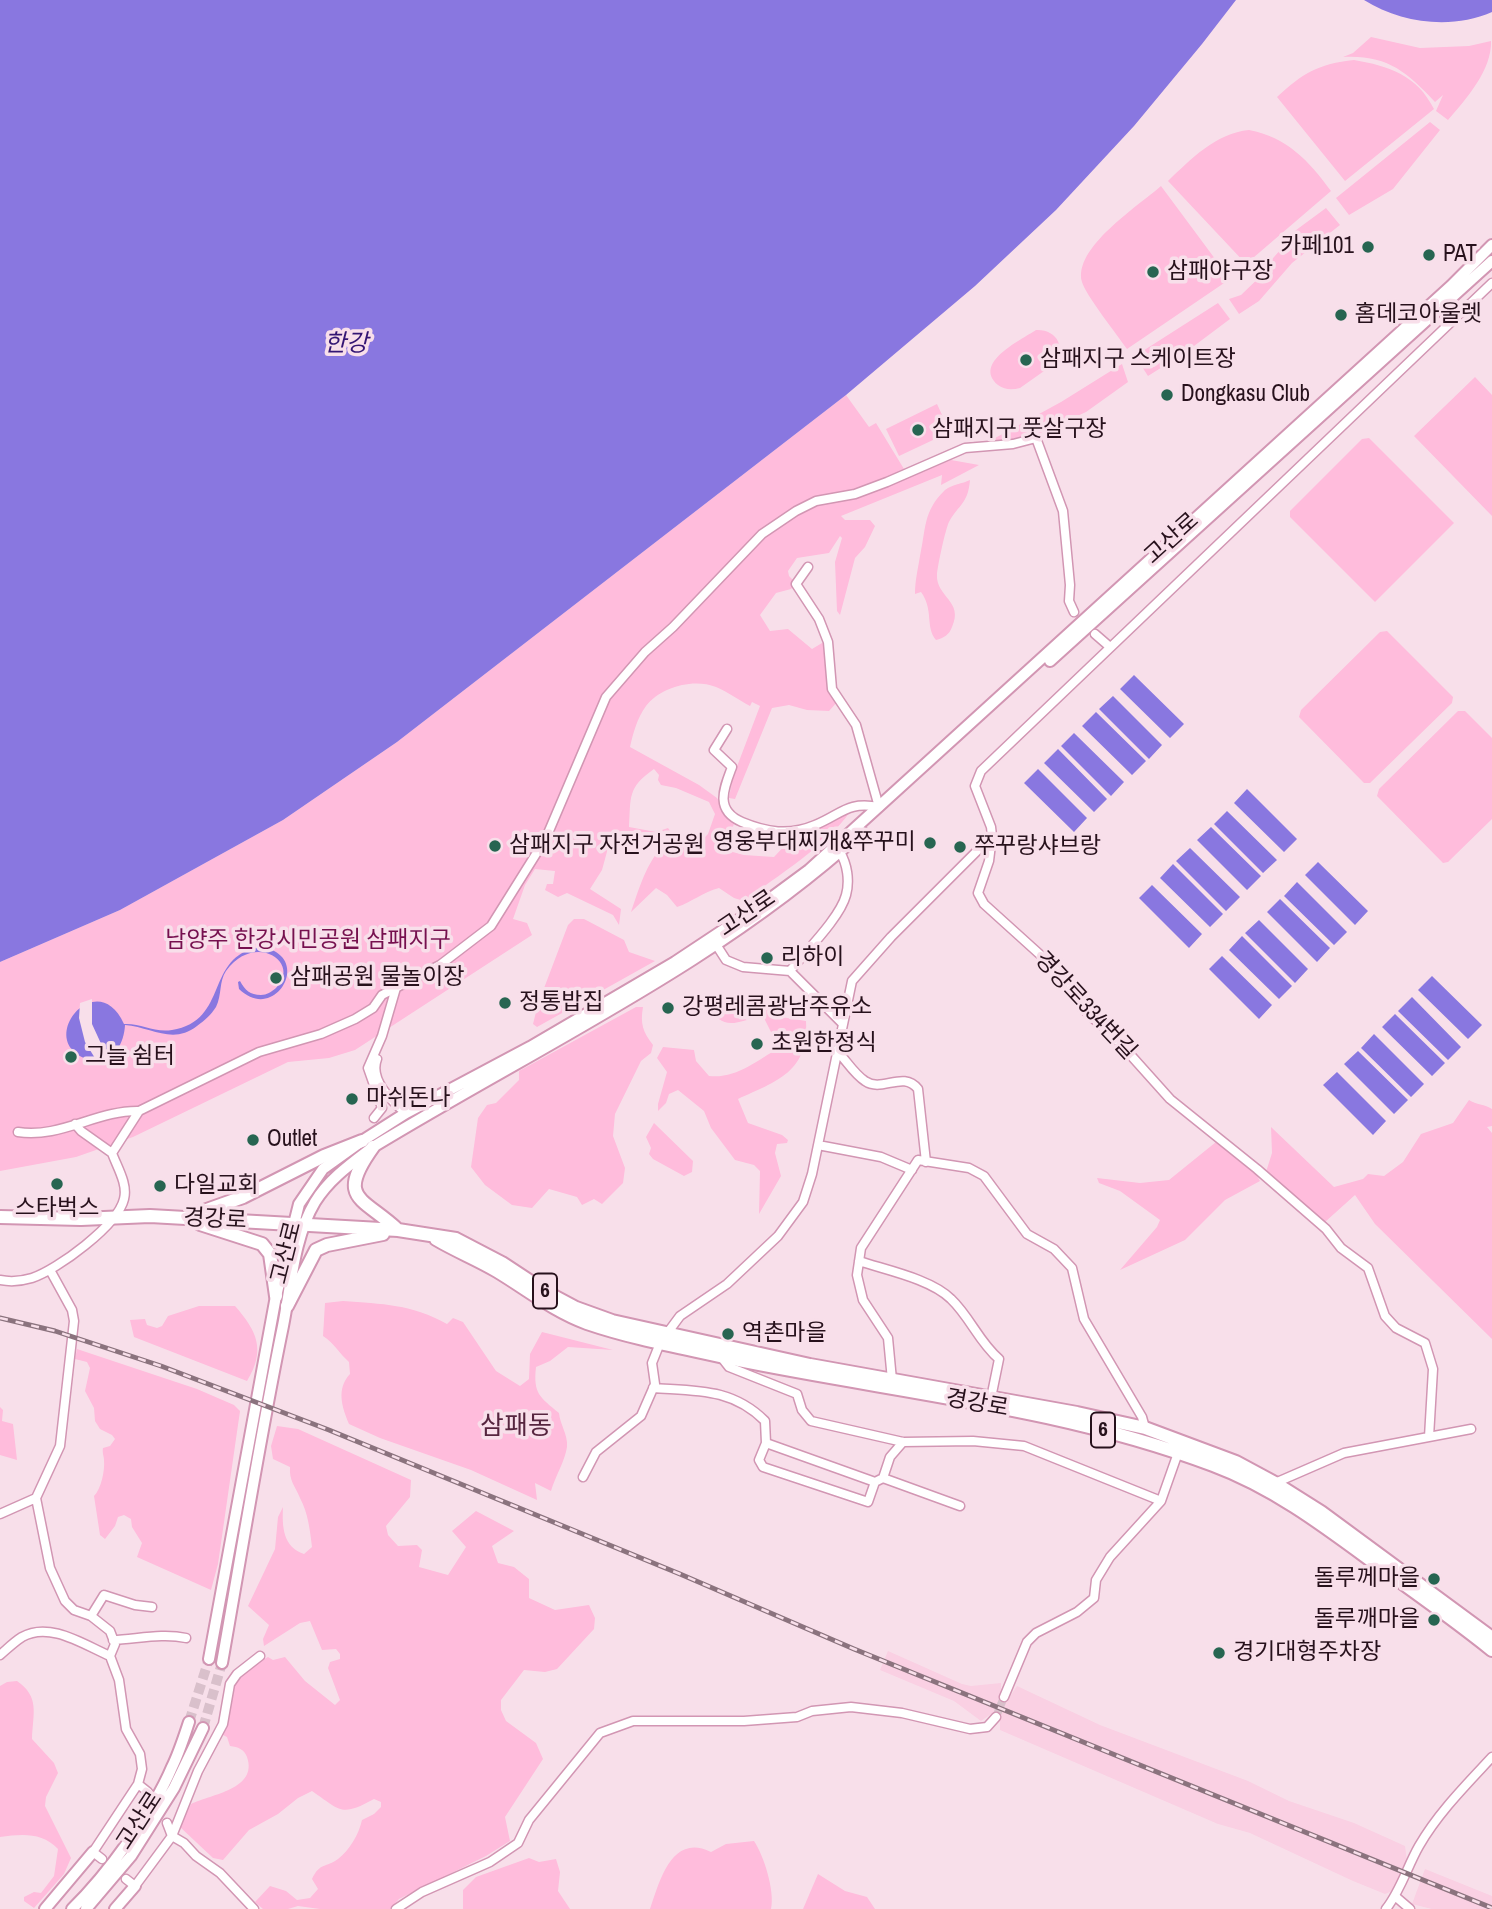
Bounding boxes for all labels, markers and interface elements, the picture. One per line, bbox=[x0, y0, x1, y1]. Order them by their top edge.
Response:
place label: 카페101 bbox=[1280, 233, 1354, 261]
marker: 카페101 bbox=[1360, 239, 1376, 255]
place label: PAT bbox=[1443, 241, 1477, 269]
marker: PAT bbox=[1421, 247, 1437, 263]
place label: 삼패야구장 bbox=[1167, 258, 1273, 286]
marker: 삼패야구장 bbox=[1145, 264, 1161, 280]
place label: 홈데코아울렛 bbox=[1355, 301, 1482, 329]
marker: 홈데코아울렛 bbox=[1333, 307, 1349, 323]
water label: 한강 bbox=[324, 331, 368, 359]
place label: 삼패지구 스케이트장 bbox=[1040, 346, 1236, 374]
marker: 삼패지구 스케이트장 bbox=[1018, 352, 1034, 368]
place label: Dongkasu Club bbox=[1181, 381, 1310, 409]
marker: Dongkasu Club bbox=[1159, 387, 1175, 403]
place label: 삼패지구 풋살구장 bbox=[932, 416, 1107, 444]
marker: 삼패지구 풋살구장 bbox=[910, 422, 926, 438]
street label: 고산로 bbox=[1139, 508, 1205, 570]
place label: 영웅부대찌개&쭈꾸미 bbox=[713, 829, 916, 857]
place label: 삼패지구 자전거공원 bbox=[509, 832, 705, 860]
place label: 쭈꾸랑샤브랑 bbox=[974, 833, 1101, 861]
marker: 영웅부대찌개&쭈꾸미 bbox=[922, 835, 938, 851]
marker: 삼패지구 자전거공원 bbox=[487, 838, 503, 854]
marker: 쭈꾸랑샤브랑 bbox=[952, 839, 968, 855]
street label: 고산로 bbox=[713, 885, 781, 943]
park label: 남양주 한강시민공원 삼패지구 bbox=[165, 927, 451, 955]
place label: 리하이 bbox=[781, 944, 844, 972]
street label: 경강로334번길 bbox=[1028, 946, 1142, 1066]
marker: 리하이 bbox=[759, 950, 775, 966]
place label: 삼패공원 물놀이장 bbox=[290, 964, 465, 992]
marker: 삼패공원 물놀이장 bbox=[268, 970, 284, 986]
place label: 정통밥집 bbox=[519, 989, 604, 1017]
place label: 강평레콤광남주유소 bbox=[682, 994, 872, 1022]
marker: 정통밥집 bbox=[497, 995, 513, 1011]
marker: 강평레콤광남주유소 bbox=[660, 1000, 676, 1016]
place label: 초원한정식 bbox=[771, 1030, 877, 1058]
marker: 초원한정식 bbox=[749, 1036, 765, 1052]
place label: 그늘 쉼터 bbox=[85, 1043, 175, 1071]
marker: 그늘 쉼터 bbox=[63, 1049, 79, 1065]
place label: 마쉬돈나 bbox=[366, 1085, 451, 1113]
marker: 마쉬돈나 bbox=[344, 1091, 360, 1107]
place label: Outlet bbox=[267, 1126, 317, 1154]
marker: Outlet bbox=[245, 1132, 261, 1148]
place label: 다일교회 bbox=[174, 1172, 259, 1200]
marker: 스타벅스 bbox=[49, 1176, 65, 1192]
marker: 다일교회 bbox=[152, 1178, 168, 1194]
place label: 스타벅스 bbox=[15, 1195, 99, 1223]
street label: 경강로 bbox=[183, 1205, 247, 1235]
street label: 고산로 bbox=[266, 1219, 308, 1287]
road number: 6 bbox=[533, 1274, 557, 1308]
place label: 역촌마을 bbox=[742, 1320, 827, 1348]
marker: 역촌마을 bbox=[720, 1326, 736, 1342]
street label: 경강로 bbox=[943, 1385, 1011, 1423]
district label: 삼패동 bbox=[480, 1411, 552, 1443]
road number: 6 bbox=[1091, 1412, 1115, 1448]
place label: 돌루께마을 bbox=[1314, 1565, 1420, 1593]
marker: 돌루께마을 bbox=[1426, 1571, 1442, 1587]
place label: 돌루깨마을 bbox=[1314, 1606, 1420, 1634]
marker: 돌루깨마을 bbox=[1426, 1612, 1442, 1628]
place label: 경기대형주차장 bbox=[1233, 1639, 1381, 1667]
marker: 경기대형주차장 bbox=[1211, 1645, 1227, 1661]
street label: 고산로 bbox=[111, 1787, 169, 1855]

